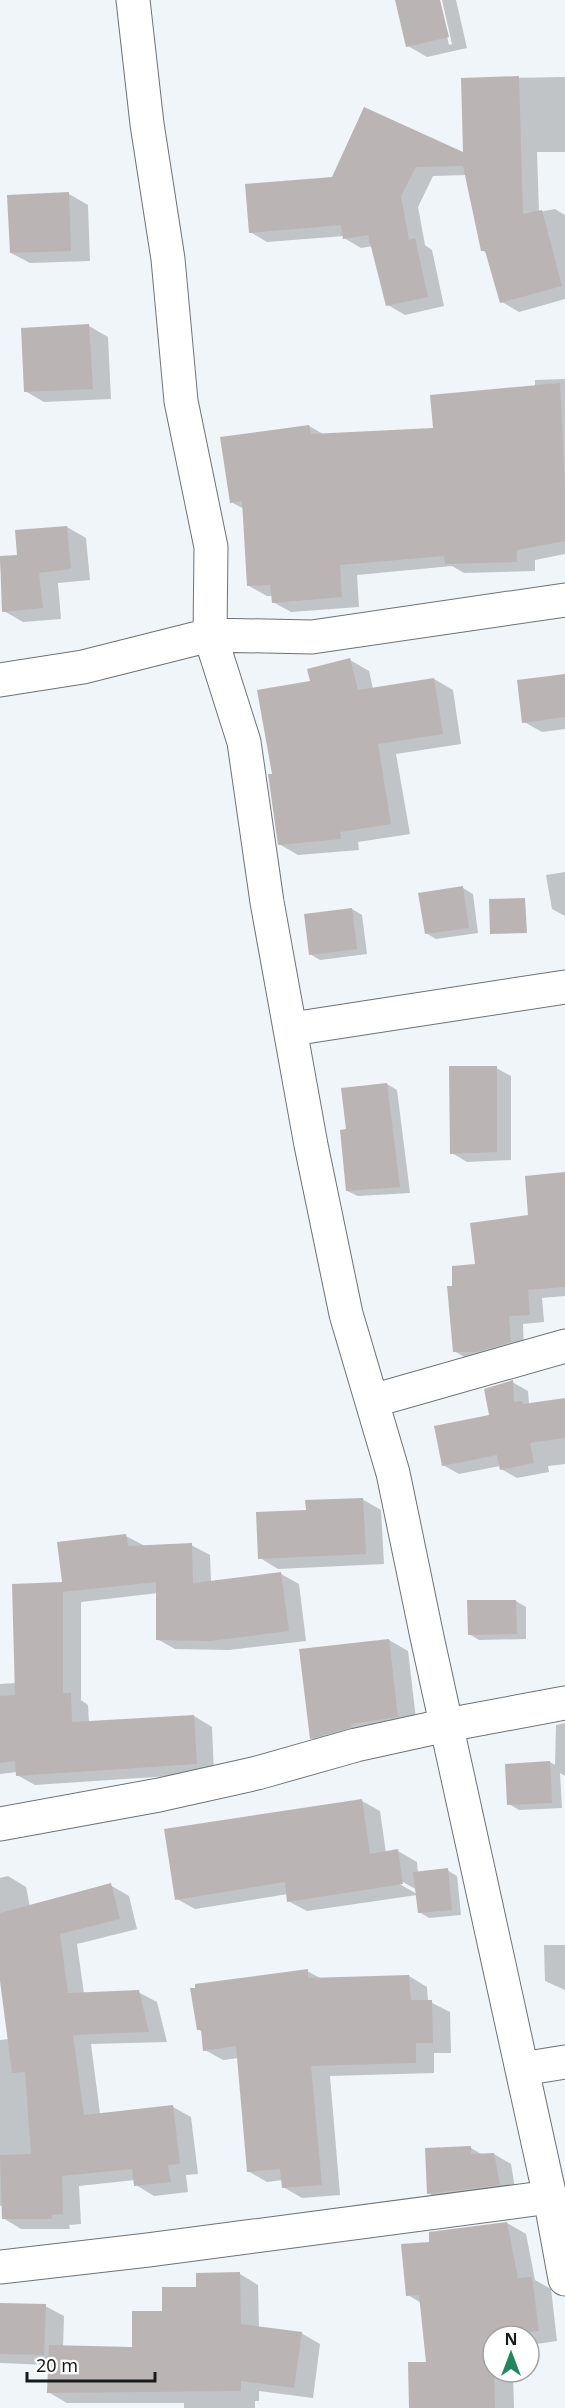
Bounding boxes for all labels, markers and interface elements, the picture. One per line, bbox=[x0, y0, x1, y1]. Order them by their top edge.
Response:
north arrow bbox=[481, 2324, 541, 2384]
text: N bbox=[504, 2328, 518, 2350]
scale bar bbox=[27, 2345, 154, 2383]
text: 20 m bbox=[36, 2353, 78, 2377]

